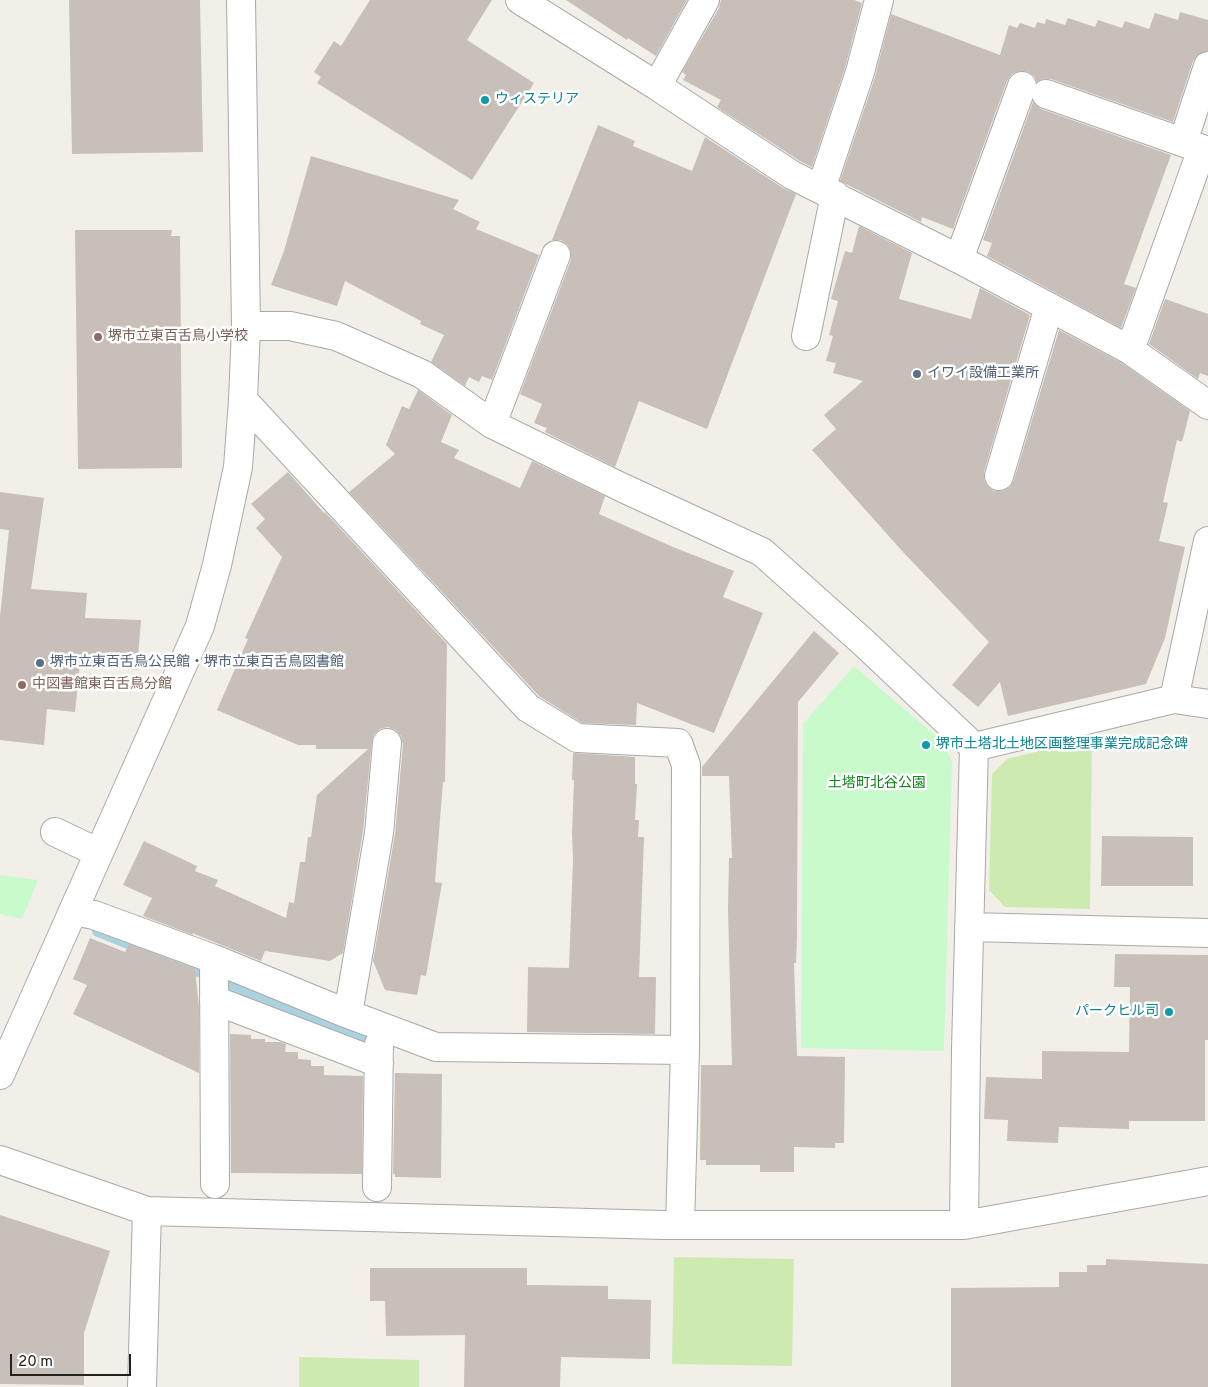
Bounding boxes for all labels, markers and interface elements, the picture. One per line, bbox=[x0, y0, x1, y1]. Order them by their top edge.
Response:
place label: ウィステリア bbox=[495, 92, 579, 108]
marker: ウィステリア bbox=[479, 94, 491, 106]
place label: 堺市立東百舌鳥小学校 bbox=[108, 329, 248, 345]
marker: 堺市立東百舌鳥小学校 bbox=[92, 331, 104, 343]
place label: イワイ設備工業所 bbox=[927, 366, 1039, 382]
marker: イワイ設備工業所 bbox=[911, 368, 923, 380]
place label: 堺市立東百舌鳥公民館・堺市立東百舌鳥図書館 bbox=[50, 655, 344, 671]
marker: 堺市立東百舌鳥公民館・堺市立東百舌鳥図書館 bbox=[34, 657, 46, 669]
place label: 中図書館東百舌鳥分館 bbox=[32, 677, 172, 693]
marker: 中図書館東百舌鳥分館 bbox=[16, 679, 28, 691]
place label: 堺市土塔北土地区画整理事業完成記念碑 bbox=[936, 737, 1188, 753]
marker: 堺市土塔北土地区画整理事業完成記念碑 bbox=[920, 739, 932, 751]
park label: 土塔町北谷公園 bbox=[828, 776, 926, 792]
place label: パークヒル司 bbox=[1075, 1004, 1159, 1020]
marker: パークヒル司 bbox=[1163, 1006, 1175, 1018]
scale bar bbox=[12, 1344, 134, 1376]
text: 20 m bbox=[18, 1353, 53, 1372]

